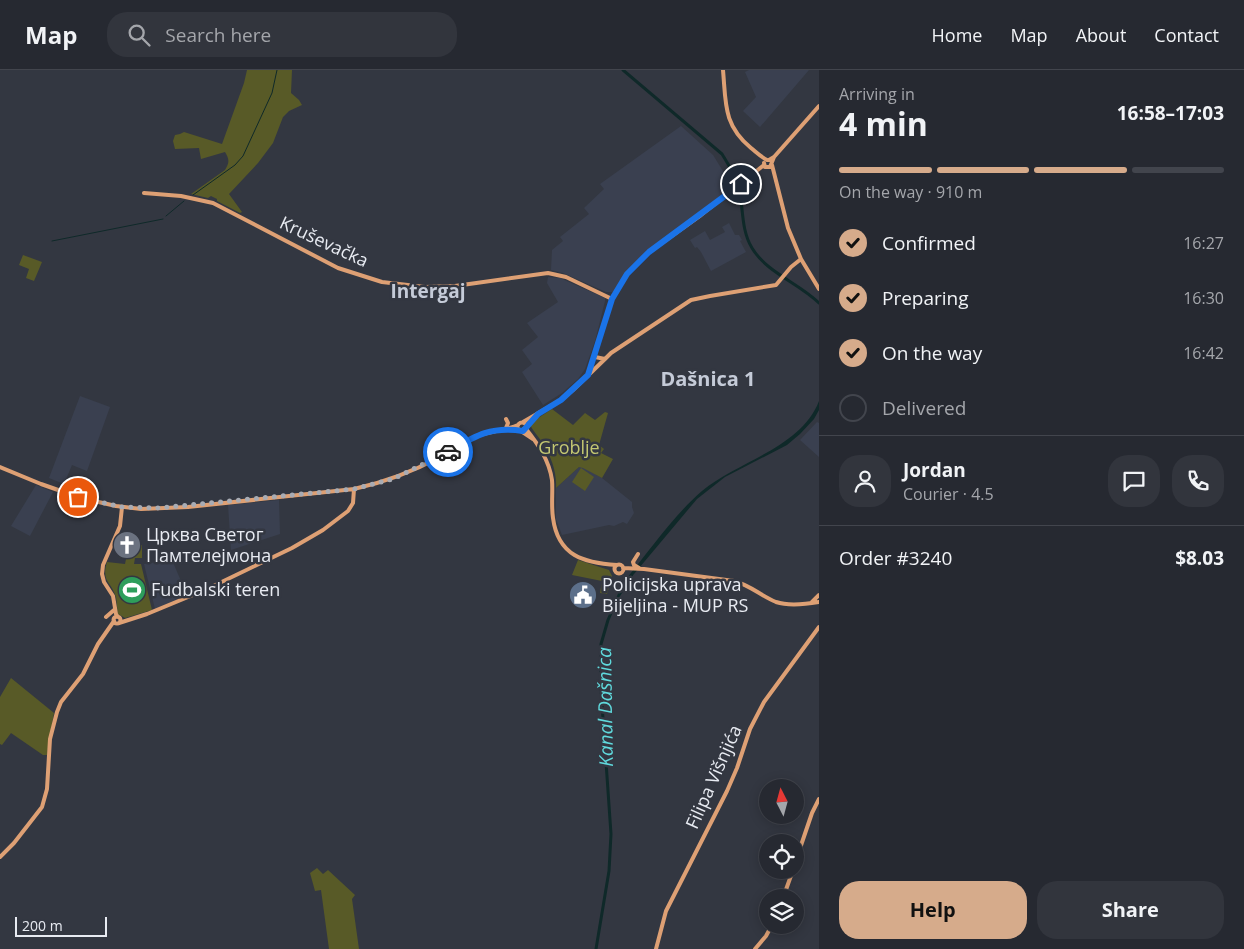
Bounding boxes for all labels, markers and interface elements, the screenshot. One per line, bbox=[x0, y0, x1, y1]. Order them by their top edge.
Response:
search box bbox=[107, 12, 457, 57]
text: Map bbox=[25, 18, 77, 51]
icon: search bbox=[125, 21, 153, 49]
text: Search here bbox=[165, 22, 271, 48]
text: Home bbox=[932, 23, 982, 47]
text: Map bbox=[1010, 23, 1048, 47]
text: About bbox=[1076, 23, 1126, 47]
text: Contact bbox=[1154, 23, 1219, 47]
text: Arriving in bbox=[839, 83, 915, 105]
text: 16:58–17:03 bbox=[1117, 100, 1224, 126]
text: 4 min bbox=[839, 102, 928, 145]
pin bbox=[720, 163, 762, 205]
icon: home bbox=[727, 170, 755, 198]
text: On the way · 910 m bbox=[839, 181, 982, 203]
street label: Kruševačka bbox=[276, 210, 373, 272]
icon: check bbox=[839, 229, 867, 257]
text: Confirmed bbox=[882, 230, 976, 256]
text: 16:27 bbox=[1183, 232, 1224, 254]
district label: Intergaj bbox=[391, 278, 465, 304]
icon: check bbox=[839, 284, 867, 312]
text: Preparing bbox=[882, 285, 969, 311]
text: 16:30 bbox=[1183, 287, 1224, 309]
icon: check bbox=[839, 339, 867, 367]
text: On the way bbox=[882, 340, 982, 366]
text: 16:42 bbox=[1183, 342, 1224, 364]
district label: Dašnica 1 bbox=[660, 365, 756, 392]
text: Delivered bbox=[882, 395, 966, 421]
courier bbox=[423, 427, 473, 477]
park label: Groblje bbox=[538, 435, 600, 459]
icon: car bbox=[434, 438, 462, 466]
button: person bbox=[839, 455, 891, 507]
button: chat bbox=[1108, 455, 1160, 507]
button: phone bbox=[1172, 455, 1224, 507]
text: Jordan bbox=[903, 457, 966, 483]
pin bbox=[57, 476, 99, 518]
icon: bag bbox=[64, 483, 92, 511]
text: Courier · 4.5 bbox=[903, 483, 994, 505]
place label: Црква Светог Памтелејмона bbox=[146, 522, 271, 567]
church icon: Црква Светог Памтелејмона bbox=[112, 530, 142, 560]
text: Order #3240 bbox=[839, 545, 952, 571]
text: $8.03 bbox=[1175, 545, 1224, 571]
place label: Policijska uprava Bijeljina - MUP RS bbox=[602, 572, 749, 617]
sports icon: Fudbalski teren bbox=[117, 575, 147, 605]
place label: Fudbalski teren bbox=[151, 577, 280, 601]
public building icon: Policijska uprava Bijeljina - MUP RS bbox=[568, 580, 598, 610]
water label: Kanal Dašnica bbox=[591, 647, 619, 767]
street label: Filipa Višnjića bbox=[680, 721, 747, 832]
north arrow bbox=[759, 779, 804, 824]
map controls bbox=[759, 779, 804, 934]
button: locate bbox=[759, 834, 804, 879]
button: Help bbox=[839, 881, 1027, 939]
button: Share bbox=[1037, 881, 1224, 939]
button: layers bbox=[759, 889, 804, 934]
scale bar bbox=[15, 914, 108, 937]
text: 200 m bbox=[22, 916, 63, 935]

